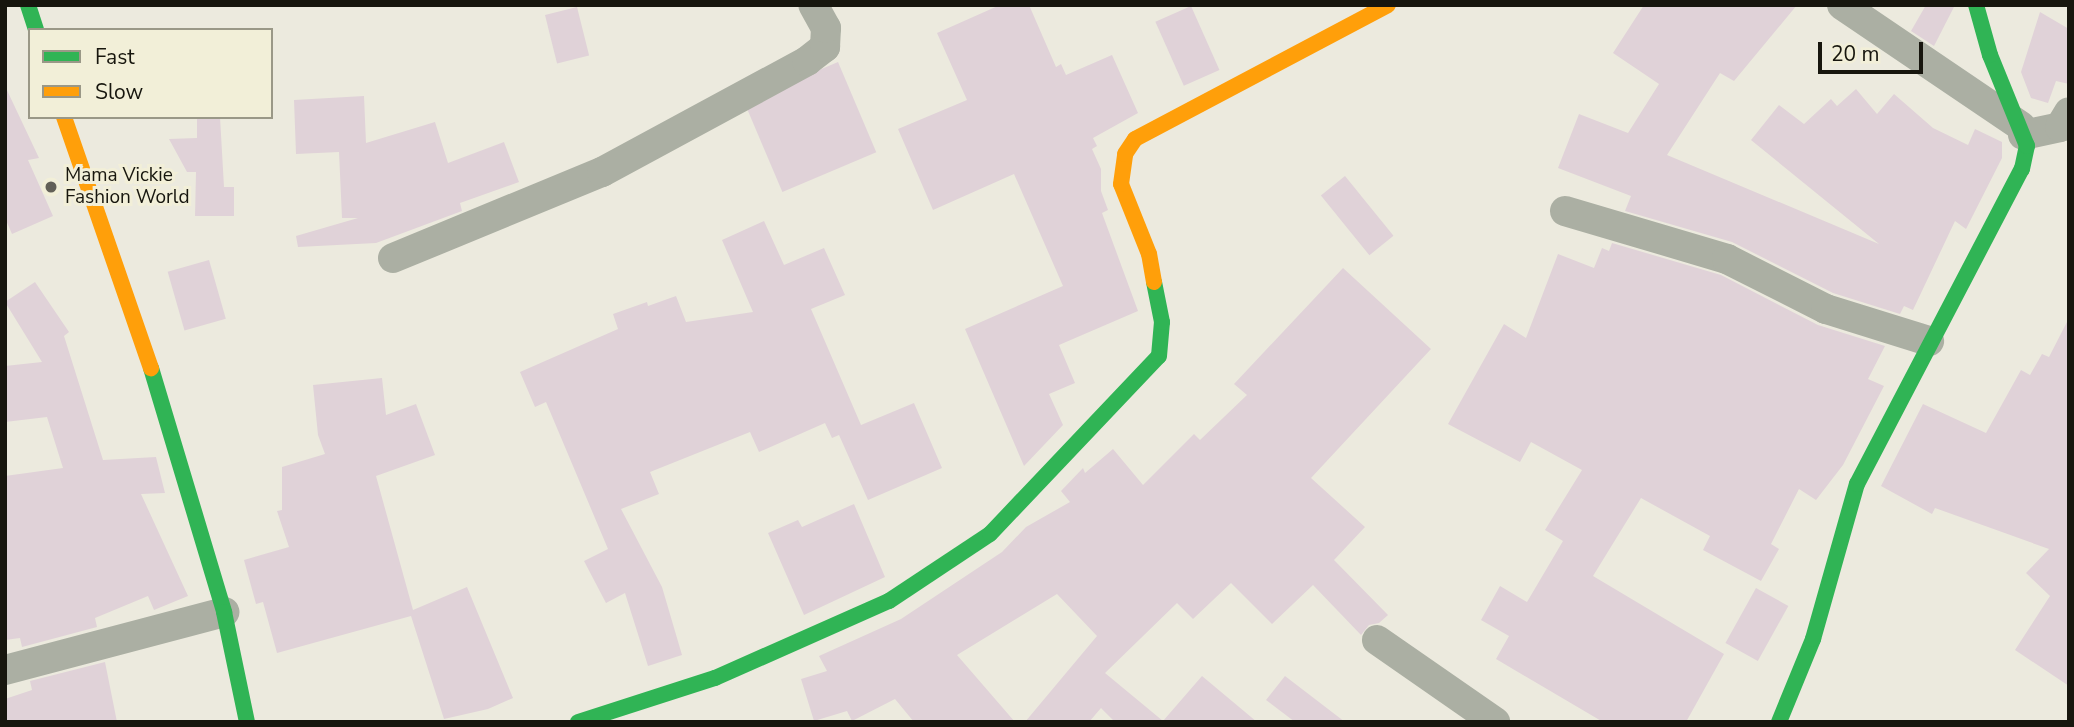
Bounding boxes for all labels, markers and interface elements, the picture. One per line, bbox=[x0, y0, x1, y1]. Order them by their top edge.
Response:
legend bbox=[28, 28, 273, 119]
scale bar bbox=[1822, 28, 1927, 72]
text: 20 m bbox=[1831, 40, 1880, 68]
text: Fast bbox=[95, 43, 135, 71]
text: Slow bbox=[95, 78, 143, 106]
place label: Mama Vickie Fashion World bbox=[65, 165, 189, 209]
marker: Mama Vickie Fashion World bbox=[43, 179, 59, 195]

